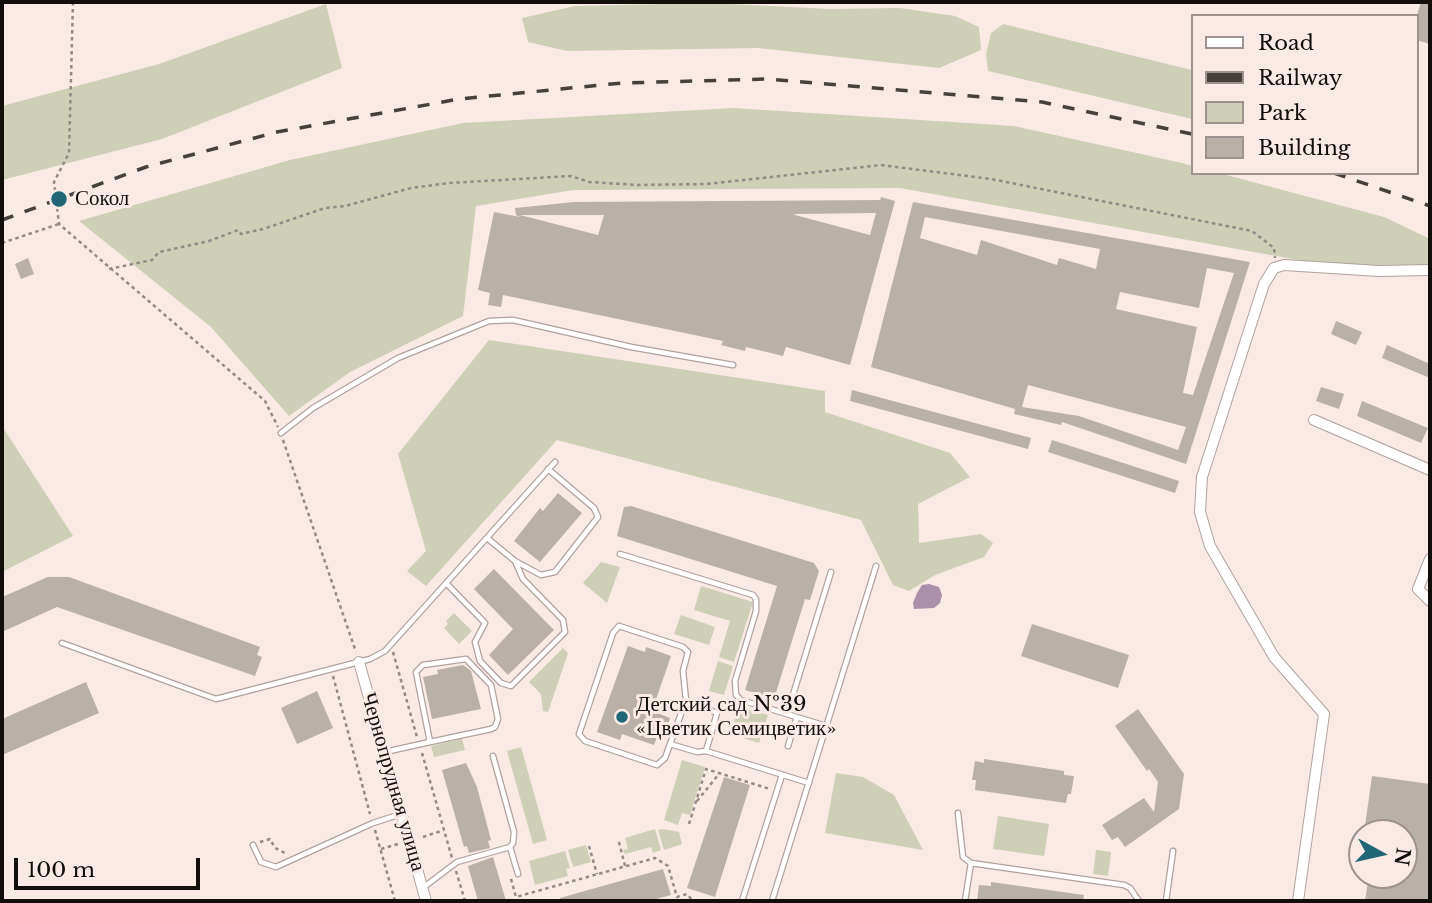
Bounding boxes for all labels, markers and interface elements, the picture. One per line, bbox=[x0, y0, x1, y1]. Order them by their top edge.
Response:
legend bbox=[1190, 14, 1418, 175]
text: Road bbox=[1258, 30, 1314, 56]
text: Railway bbox=[1258, 65, 1342, 91]
text: Park bbox=[1258, 100, 1307, 126]
text: Building bbox=[1258, 135, 1350, 161]
place label: Сокол bbox=[75, 186, 129, 212]
marker: Сокол bbox=[49, 189, 69, 209]
street label: Чернопрудная улица bbox=[355, 690, 431, 874]
place label: Детский сад №39 «Цветик Семицветик» bbox=[636, 692, 837, 742]
marker: Детский сад №39 «Цветик Семицветик» bbox=[614, 709, 630, 725]
north arrow bbox=[1348, 819, 1418, 889]
scale bar bbox=[18, 844, 203, 888]
text: N bbox=[1390, 846, 1415, 867]
text: 100 m bbox=[27, 857, 95, 883]

